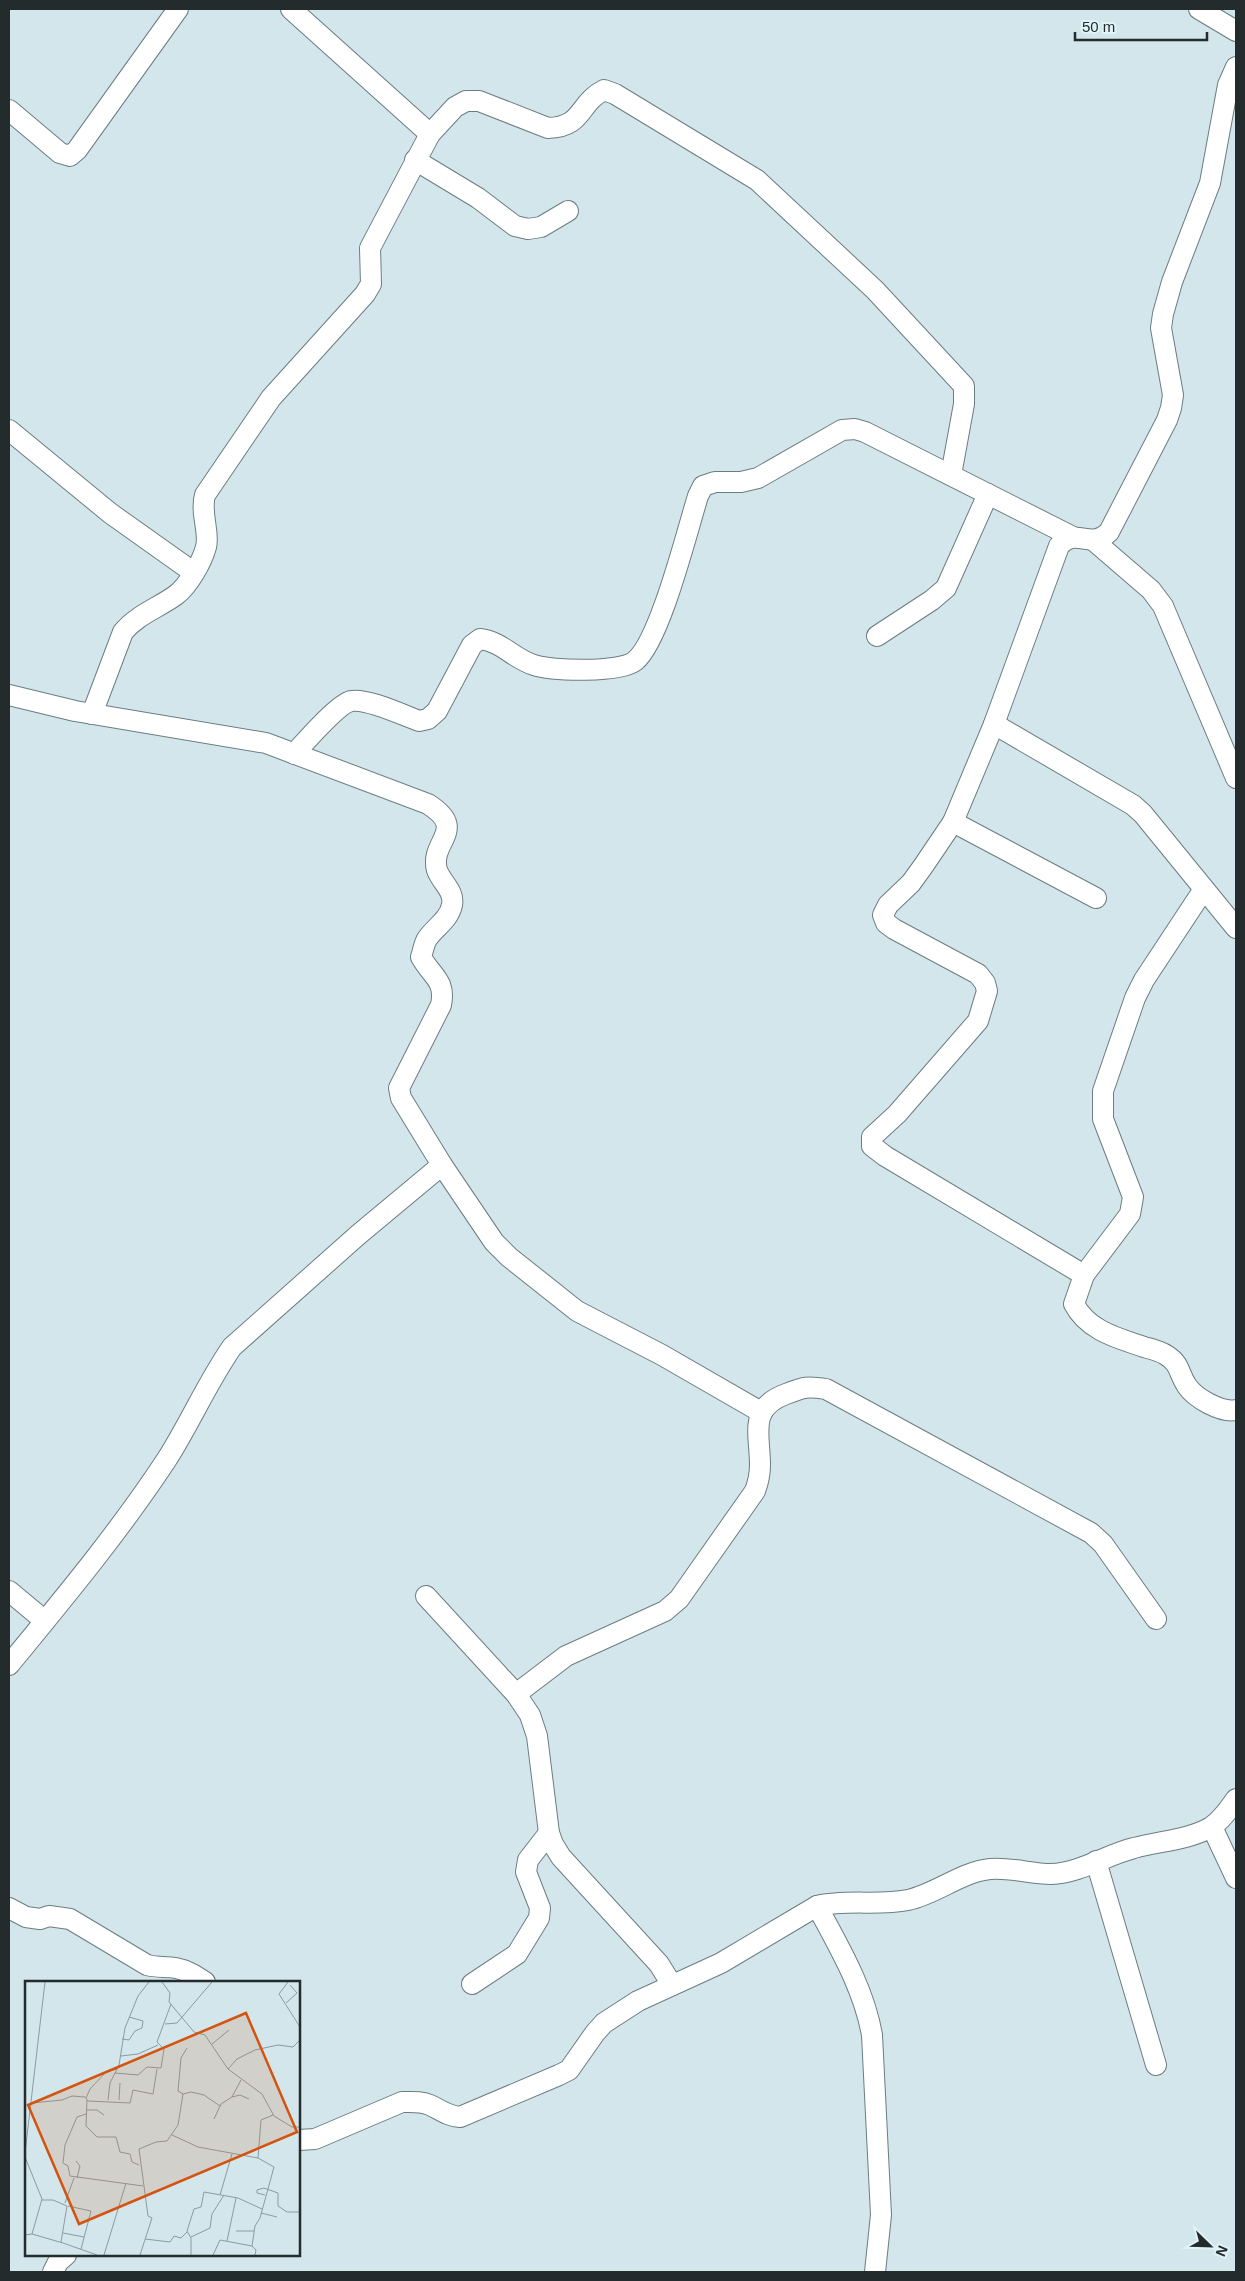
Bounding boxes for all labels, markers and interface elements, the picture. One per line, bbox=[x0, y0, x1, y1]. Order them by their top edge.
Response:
scale bar bbox=[1075, 10, 1208, 42]
text: 50 m bbox=[1082, 18, 1115, 35]
inset map bbox=[25, 1981, 300, 2256]
north arrow bbox=[1185, 2221, 1235, 2271]
text: N bbox=[1213, 2243, 1231, 2259]

